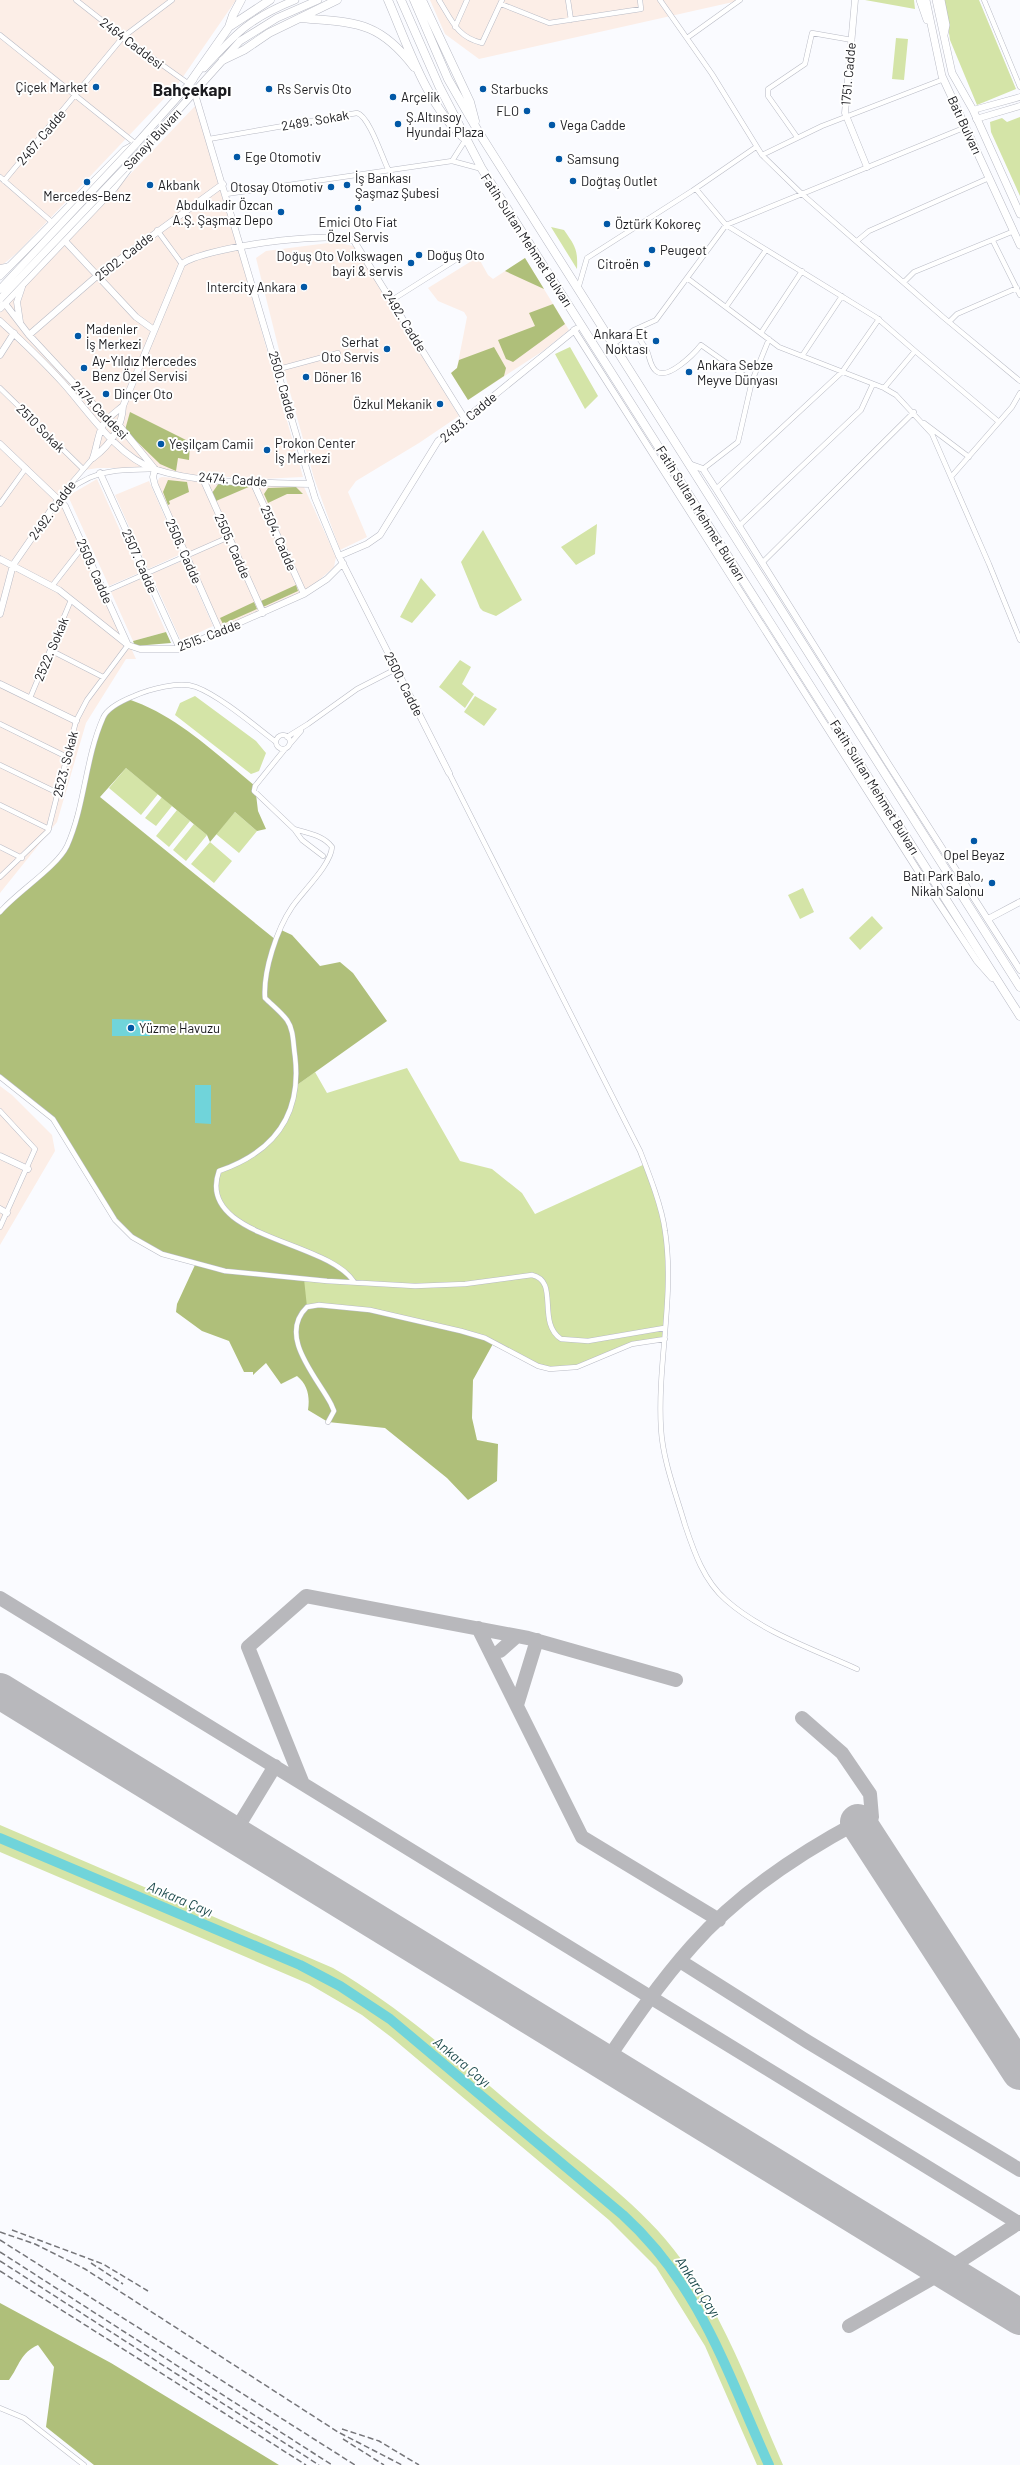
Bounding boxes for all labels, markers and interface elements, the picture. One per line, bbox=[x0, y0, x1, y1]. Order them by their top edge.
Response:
street label: 2464 Caddesi bbox=[97, 14, 167, 72]
street label: 1751. Cadde bbox=[837, 42, 859, 106]
place label: Çiçek Market bbox=[16, 79, 88, 95]
district label: Bahçekapı bbox=[153, 79, 231, 99]
place label: Rs Servis Oto bbox=[277, 81, 351, 97]
place label: Starbucks bbox=[491, 81, 548, 97]
marker: Çiçek Market bbox=[91, 82, 101, 92]
marker: Rs Servis Oto bbox=[264, 84, 274, 94]
marker: Starbucks bbox=[478, 84, 488, 94]
place label: Arçelik bbox=[401, 89, 441, 105]
marker: Arçelik bbox=[388, 92, 398, 102]
street label: Batı Bulvarı bbox=[944, 93, 986, 157]
place label: FLO bbox=[496, 103, 519, 119]
street label: Sanayi Bulvarı bbox=[120, 105, 184, 173]
street label: 2467. Cadde bbox=[13, 106, 69, 168]
street label: 2489. Sokak bbox=[280, 106, 350, 134]
marker: FLO bbox=[522, 106, 532, 116]
place label: Ş.Altınsoy Hyundai Plaza bbox=[406, 109, 484, 140]
place label: Vega Cadde bbox=[560, 117, 626, 133]
marker: Ş.Altınsoy Hyundai Plaza bbox=[393, 119, 403, 129]
marker: Vega Cadde bbox=[547, 120, 557, 130]
place label: Ege Otomotiv bbox=[245, 149, 321, 165]
place label: Samsung bbox=[567, 151, 619, 167]
marker: Ege Otomotiv bbox=[232, 152, 242, 162]
marker: Samsung bbox=[554, 154, 564, 164]
place label: İş Bankası Şaşmaz Şubesi bbox=[355, 170, 439, 201]
street label: Fatih Sultan Mehmet Bulvarı bbox=[478, 170, 576, 310]
place label: Doğtaş Outlet bbox=[581, 173, 658, 189]
marker: Doğtaş Outlet bbox=[568, 176, 578, 186]
marker: Mercedes-Benz bbox=[82, 177, 92, 187]
place label: Akbank bbox=[158, 177, 200, 193]
place label: Otosay Otomotiv bbox=[230, 179, 323, 195]
marker: Akbank bbox=[145, 180, 155, 190]
marker: İş Bankası Şaşmaz Şubesi bbox=[342, 180, 352, 190]
marker: Otosay Otomotiv bbox=[326, 182, 336, 192]
place label: Mercedes-Benz bbox=[43, 188, 131, 204]
place label: Abdulkadir Özcan A.Ş. Şaşmaz Depo bbox=[172, 197, 273, 228]
marker: Emici Oto Fiat Özel Servis bbox=[353, 203, 363, 213]
marker: Abdulkadir Özcan A.Ş. Şaşmaz Depo bbox=[276, 207, 286, 217]
place label: Emici Oto Fiat Özel Servis bbox=[319, 214, 397, 245]
place label: Öztürk Kokoreç bbox=[615, 216, 701, 232]
marker: Öztürk Kokoreç bbox=[602, 219, 612, 229]
street label: 2502. Cadde bbox=[92, 228, 156, 284]
place label: Peugeot bbox=[660, 242, 707, 258]
marker: Peugeot bbox=[647, 245, 657, 255]
place label: Doğuş Oto bbox=[427, 247, 485, 263]
place label: Doğuş Oto Volkswagen bayi & servis bbox=[277, 248, 403, 279]
marker: Doğuş Oto bbox=[414, 250, 424, 260]
place label: Citroën bbox=[597, 256, 639, 272]
marker: Doğuş Oto Volkswagen bayi & servis bbox=[406, 258, 416, 268]
marker: Citroën bbox=[642, 259, 652, 269]
place label: Intercity Ankara bbox=[207, 279, 296, 295]
marker: Intercity Ankara bbox=[299, 282, 309, 292]
street label: 2492. Cadde bbox=[380, 287, 430, 355]
place label: Madenler İş Merkezi bbox=[86, 321, 142, 352]
place label: Ankara Et Noktası bbox=[594, 326, 648, 357]
marker: Madenler İş Merkezi bbox=[73, 331, 83, 341]
place label: Serhat Oto Servis bbox=[321, 334, 379, 365]
marker: Ankara Et Noktası bbox=[651, 336, 661, 346]
marker: Serhat Oto Servis bbox=[382, 344, 392, 354]
street label: 2500. Cadde bbox=[266, 349, 300, 421]
place label: Ay-Yıldız Mercedes Benz Özel Servisi bbox=[92, 353, 196, 384]
place label: Ankara Sebze Meyve Dünyası bbox=[697, 357, 778, 388]
marker: Ay-Yıldız Mercedes Benz Özel Servisi bbox=[79, 363, 89, 373]
marker: Ankara Sebze Meyve Dünyası bbox=[684, 367, 694, 377]
place label: Döner 16 bbox=[314, 369, 362, 385]
marker: Döner 16 bbox=[301, 372, 311, 382]
street label: 2474 Caddesi bbox=[68, 378, 132, 442]
place label: Dinçer Oto bbox=[114, 386, 173, 402]
marker: Dinçer Oto bbox=[101, 389, 111, 399]
street label: 2493. Cadde bbox=[436, 389, 500, 445]
place label: Özkul Mekanik bbox=[353, 396, 432, 412]
marker: Özkul Mekanik bbox=[435, 399, 445, 409]
street label: 2510 Sokak bbox=[13, 400, 69, 456]
place label: Prokon Center İş Merkezi bbox=[275, 435, 356, 466]
place label: Yeşilçam Camii bbox=[169, 436, 254, 452]
marker: Yeşilçam Camii bbox=[156, 439, 166, 449]
street label: Fatih Sultan Mehmet Bulvarı bbox=[653, 443, 749, 583]
marker: Prokon Center İş Merkezi bbox=[262, 445, 272, 455]
street label: 2474. Cadde bbox=[198, 469, 268, 489]
street label: 2492. Cadde bbox=[25, 477, 79, 543]
street label: 2504. Cadde bbox=[257, 503, 301, 573]
street label: 2505. Cadde bbox=[212, 511, 254, 581]
street label: 2506. Cadde bbox=[163, 516, 205, 586]
street label: 2507. Cadde bbox=[119, 527, 161, 596]
street label: 2509. Cadde bbox=[74, 536, 116, 606]
street label: 2522. Sokak bbox=[30, 614, 72, 683]
street label: 2515. Cadde bbox=[175, 616, 243, 654]
street label: 2500. Cadde bbox=[381, 649, 427, 719]
street label: Fatih Sultan Mehmet Bulvarı bbox=[827, 717, 923, 857]
street label: 2523. Sokak bbox=[49, 729, 81, 799]
marker: Opel Beyaz bbox=[969, 836, 979, 846]
place label: Opel Beyaz bbox=[944, 847, 1005, 863]
place label: Batı Park Balo, Nikah Salonu bbox=[903, 868, 984, 899]
marker: Batı Park Balo, Nikah Salonu bbox=[987, 878, 997, 888]
place label: Yüzme Havuzu bbox=[139, 1020, 220, 1036]
marker: Yüzme Havuzu bbox=[126, 1023, 136, 1033]
water label: Ankara Çayı bbox=[145, 1877, 215, 1920]
water label: Ankara Çayı bbox=[430, 2033, 494, 2090]
water label: Ankara Çayı bbox=[672, 2253, 724, 2320]

